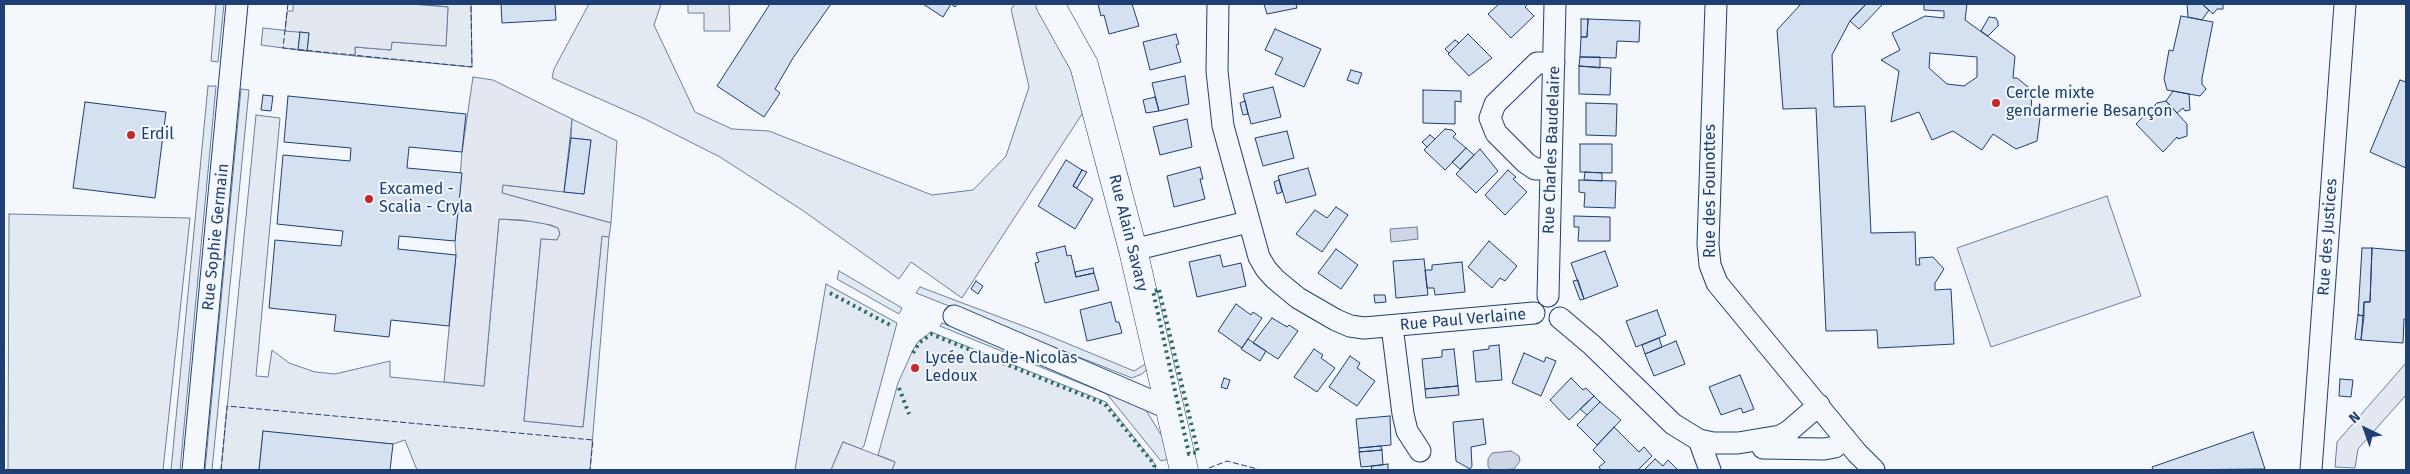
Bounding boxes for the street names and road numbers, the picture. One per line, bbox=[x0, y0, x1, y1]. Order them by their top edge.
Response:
street label: Rue Charles Baudelaire bbox=[1539, 66, 1565, 234]
street label: Rue des Founottes bbox=[1701, 124, 1721, 258]
street label: Rue Sophie Germain bbox=[199, 163, 233, 311]
street label: Rue Alain Savary bbox=[1104, 172, 1152, 294]
street label: Rue des Justices bbox=[2314, 178, 2342, 296]
street label: Rue Paul Verlaine bbox=[1399, 305, 1527, 335]

